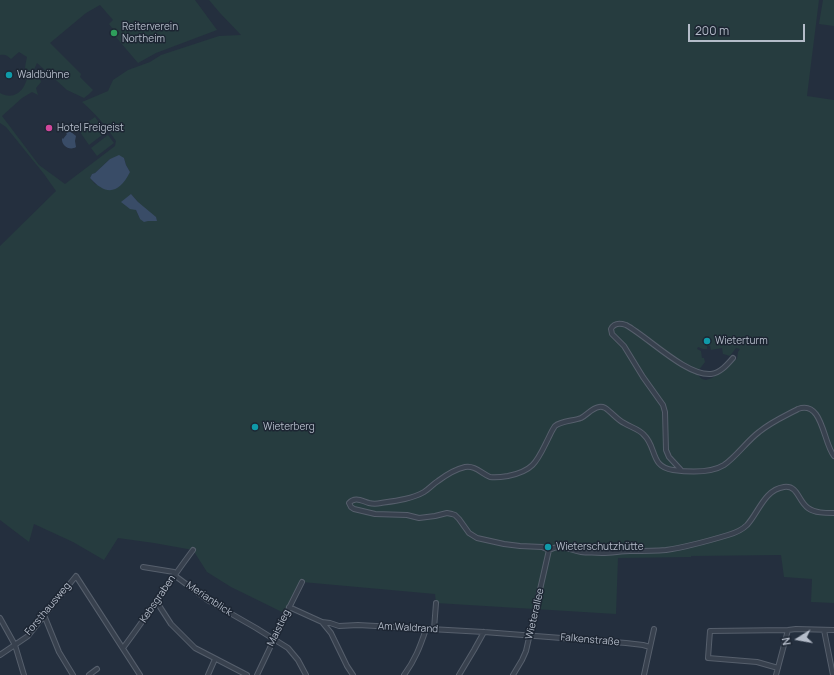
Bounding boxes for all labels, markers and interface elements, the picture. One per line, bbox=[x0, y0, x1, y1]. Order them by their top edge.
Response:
scale bar bbox=[690, 16, 807, 42]
place label: Reiterverein Northeim bbox=[122, 21, 178, 44]
text: 200 m bbox=[695, 22, 729, 39]
marker: Reiterverein Northeim bbox=[109, 28, 119, 38]
place label: Waldbühne bbox=[17, 69, 69, 81]
marker: Waldbühne bbox=[4, 70, 14, 80]
place label: Hotel Freigeist bbox=[57, 122, 124, 134]
marker: Hotel Freigeist bbox=[44, 123, 54, 133]
place label: Wieterturm bbox=[715, 335, 768, 347]
marker: Wieterturm bbox=[702, 336, 712, 346]
place label: Wieterberg bbox=[263, 421, 315, 433]
marker: Wieterberg bbox=[250, 422, 260, 432]
place label: Wieterschutzhütte bbox=[556, 541, 643, 553]
marker: Wieterschutzhütte bbox=[543, 542, 553, 552]
street label: Kebsgraben bbox=[138, 573, 178, 625]
street label: Merianblick bbox=[184, 579, 234, 619]
street label: Forsthausweg bbox=[22, 580, 74, 638]
street label: Wieterallee bbox=[523, 587, 547, 641]
street label: Maistieg bbox=[265, 608, 293, 648]
north arrow bbox=[778, 619, 818, 659]
street label: Am Waldrand bbox=[378, 620, 438, 636]
street label: Falkenstraße bbox=[560, 631, 620, 649]
text: N bbox=[778, 636, 794, 647]

